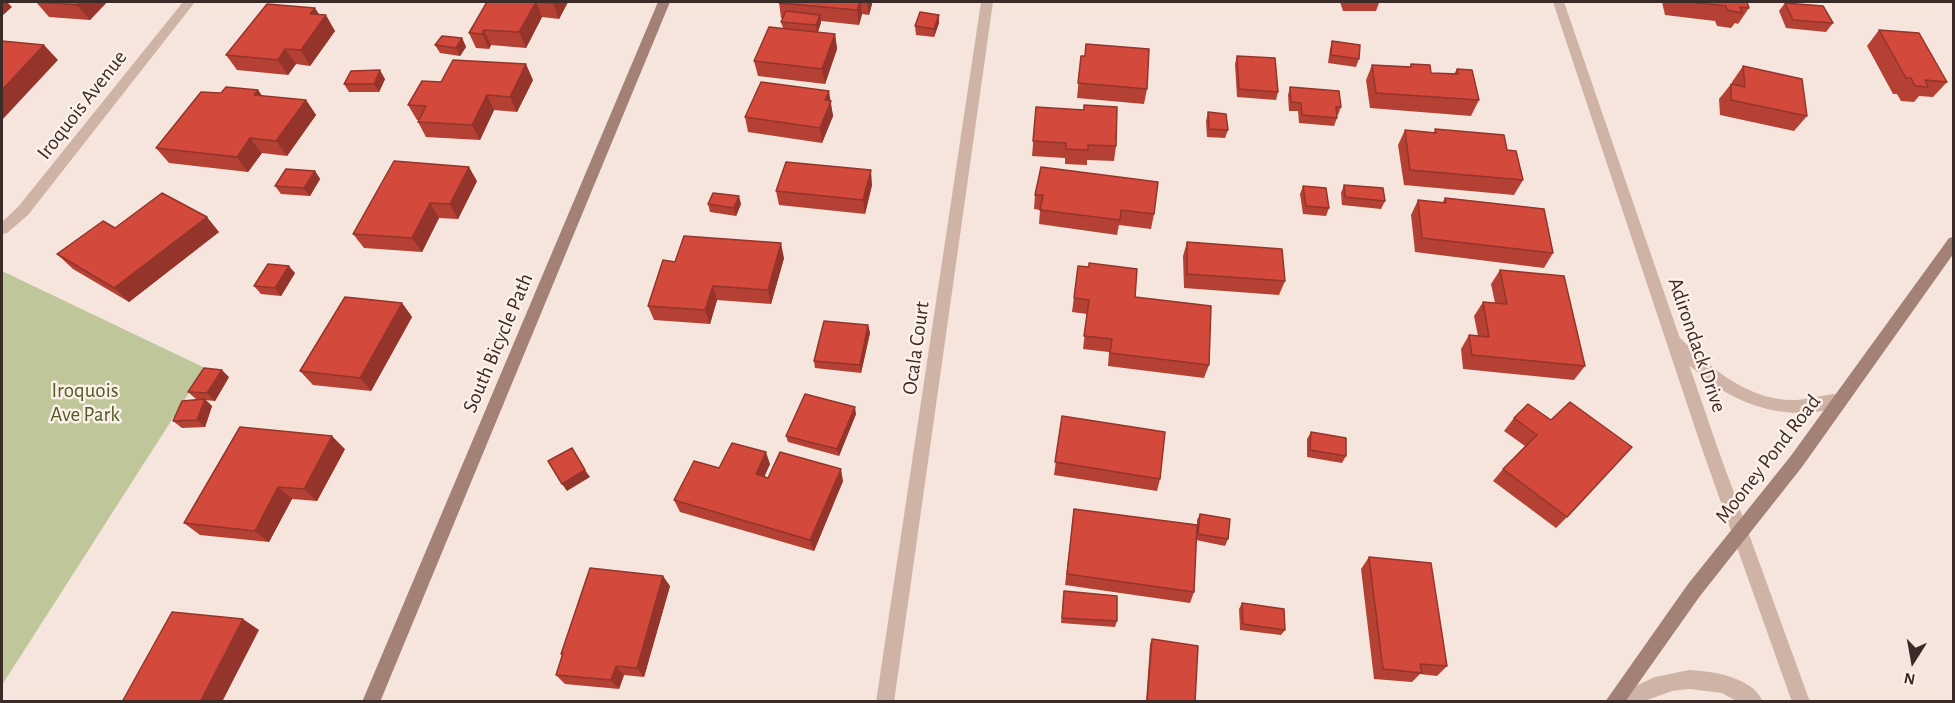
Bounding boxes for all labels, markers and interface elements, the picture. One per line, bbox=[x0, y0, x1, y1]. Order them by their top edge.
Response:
street label: Iroquois Avenue bbox=[32, 45, 132, 165]
street label: South Bicycle Path bbox=[457, 270, 539, 416]
street label: Adirondack Drive bbox=[1662, 274, 1732, 416]
street label: Ocala Court bbox=[897, 300, 935, 396]
park label: Iroquois Ave Park bbox=[50, 378, 120, 428]
street label: Mooney Pond Road bbox=[1710, 390, 1826, 528]
north arrow bbox=[1883, 631, 1943, 691]
text: N bbox=[1903, 670, 1917, 688]

